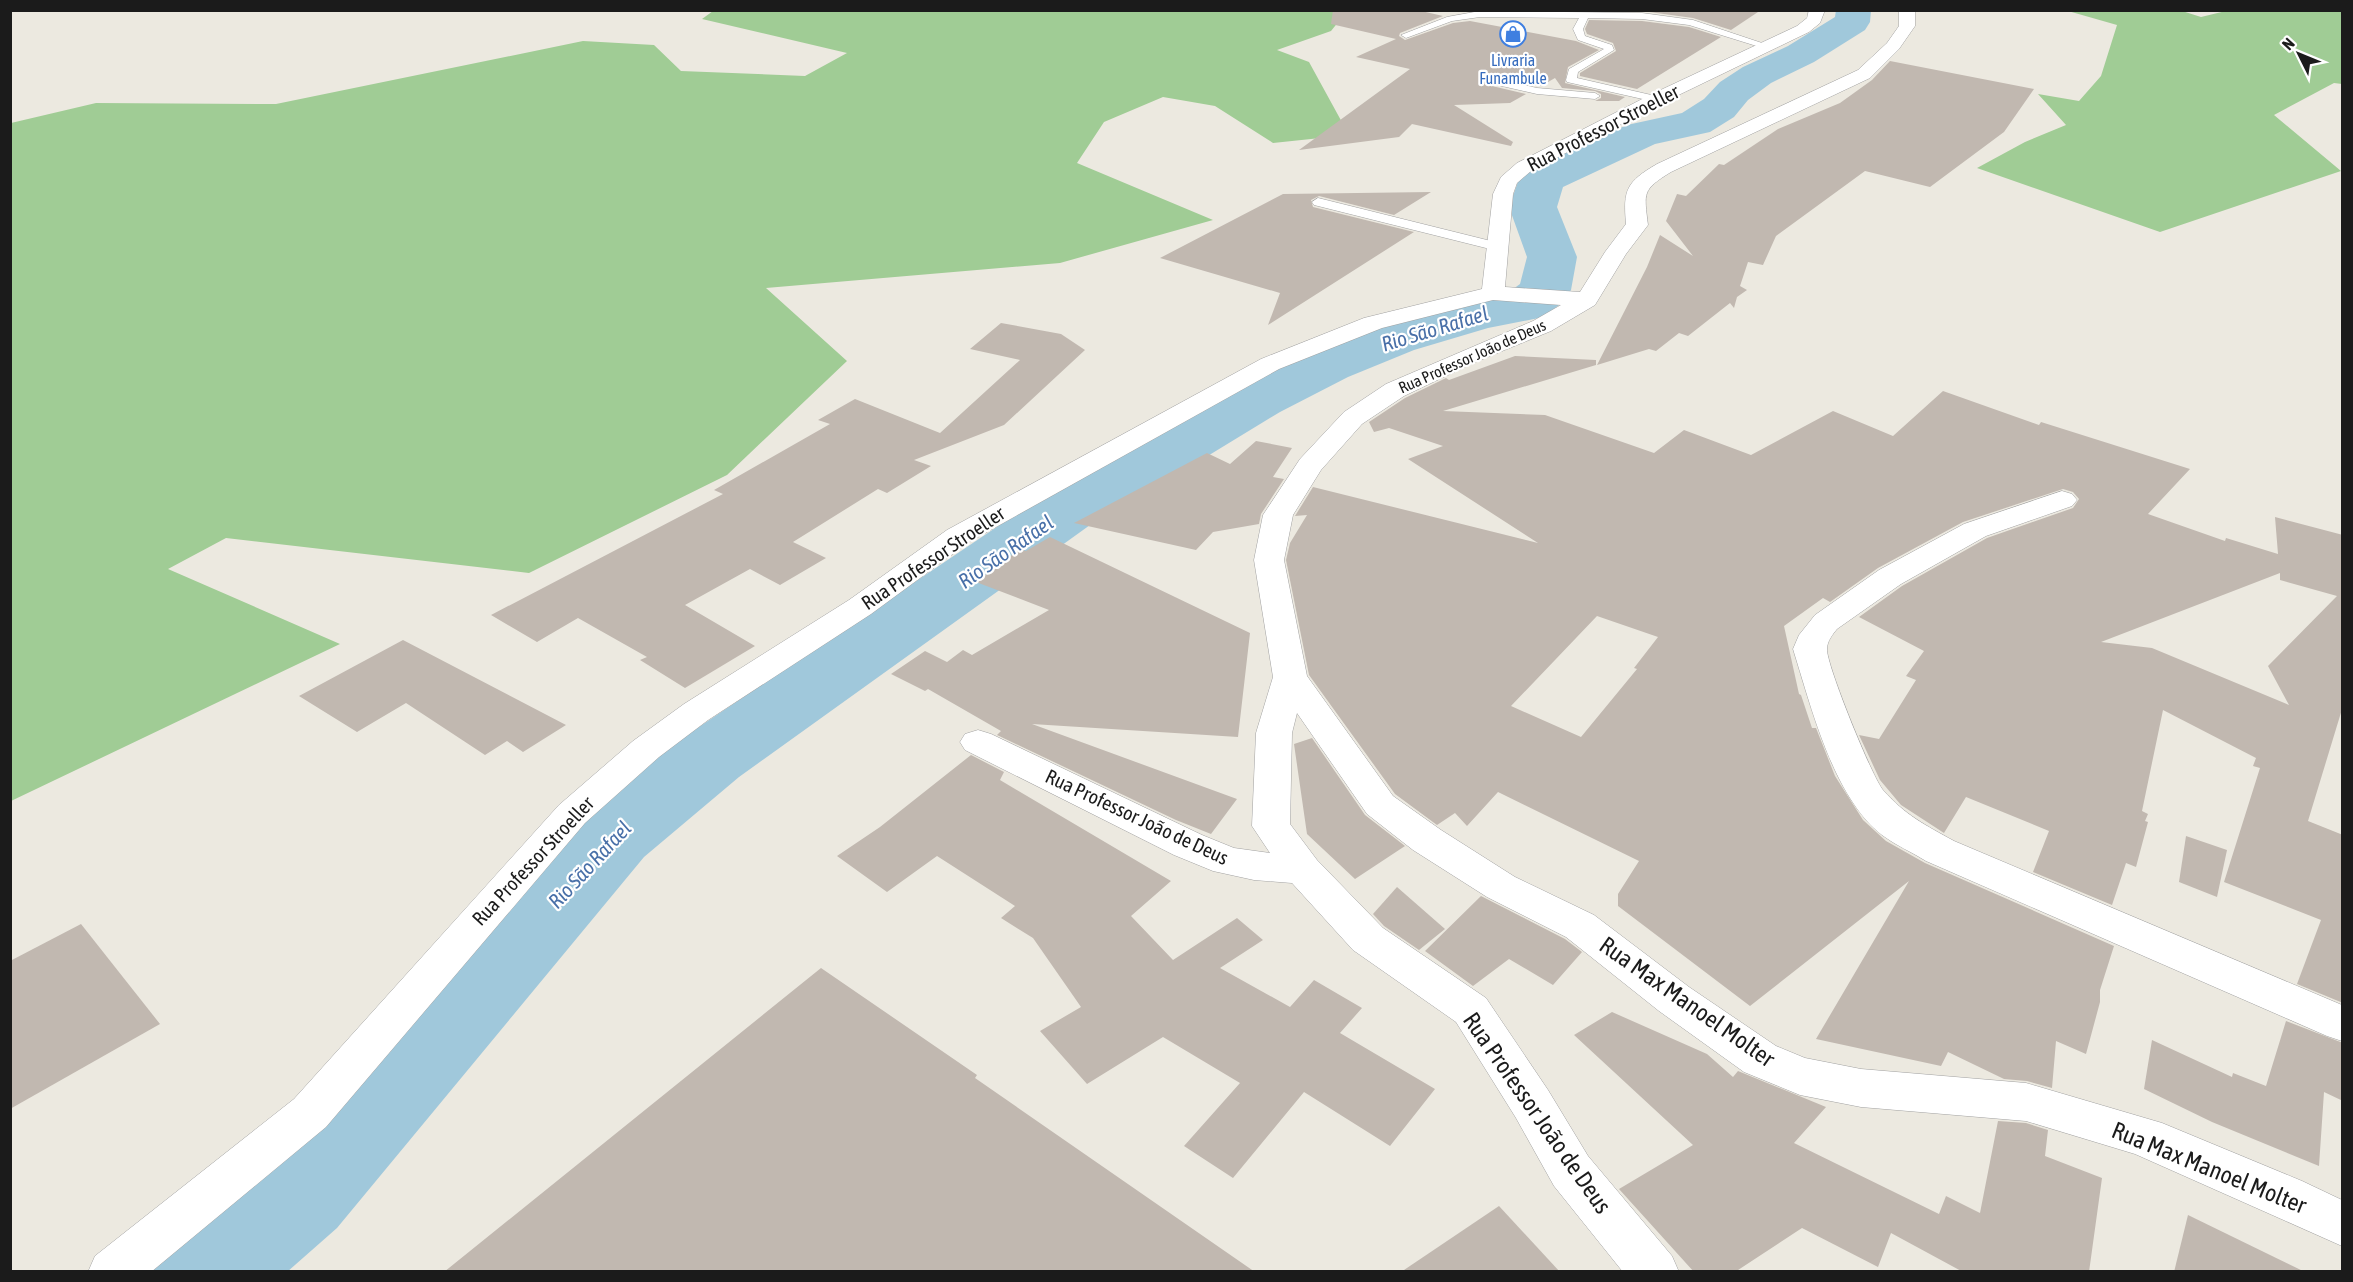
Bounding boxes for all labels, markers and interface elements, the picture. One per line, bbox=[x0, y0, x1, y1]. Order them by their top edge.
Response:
shop icon: Livraria Funambule bbox=[1498, 19, 1528, 49]
north arrow bbox=[2269, 24, 2329, 84]
text: N bbox=[2278, 34, 2298, 53]
place label: Livraria Funambule bbox=[1479, 51, 1547, 87]
street label: Rua Professor Stroeller bbox=[1523, 79, 1684, 176]
water label: Rio São Rafael bbox=[1378, 300, 1491, 356]
street label: Rua Professor João de Deus bbox=[1396, 315, 1549, 397]
street label: Rua Professor Stroeller bbox=[857, 501, 1009, 614]
water label: Rio São Rafael bbox=[953, 510, 1058, 593]
street label: Rua Professor João de Deus bbox=[1042, 764, 1232, 869]
street label: Rua Professor Stroeller bbox=[467, 791, 599, 930]
water label: Rio São Rafael bbox=[543, 816, 636, 913]
street label: Rua Max Manoel Molter bbox=[1595, 931, 1781, 1073]
street label: Rua Professor João de Deus bbox=[1458, 1007, 1617, 1218]
street label: Rua Max Manoel Molter bbox=[2108, 1116, 2311, 1219]

